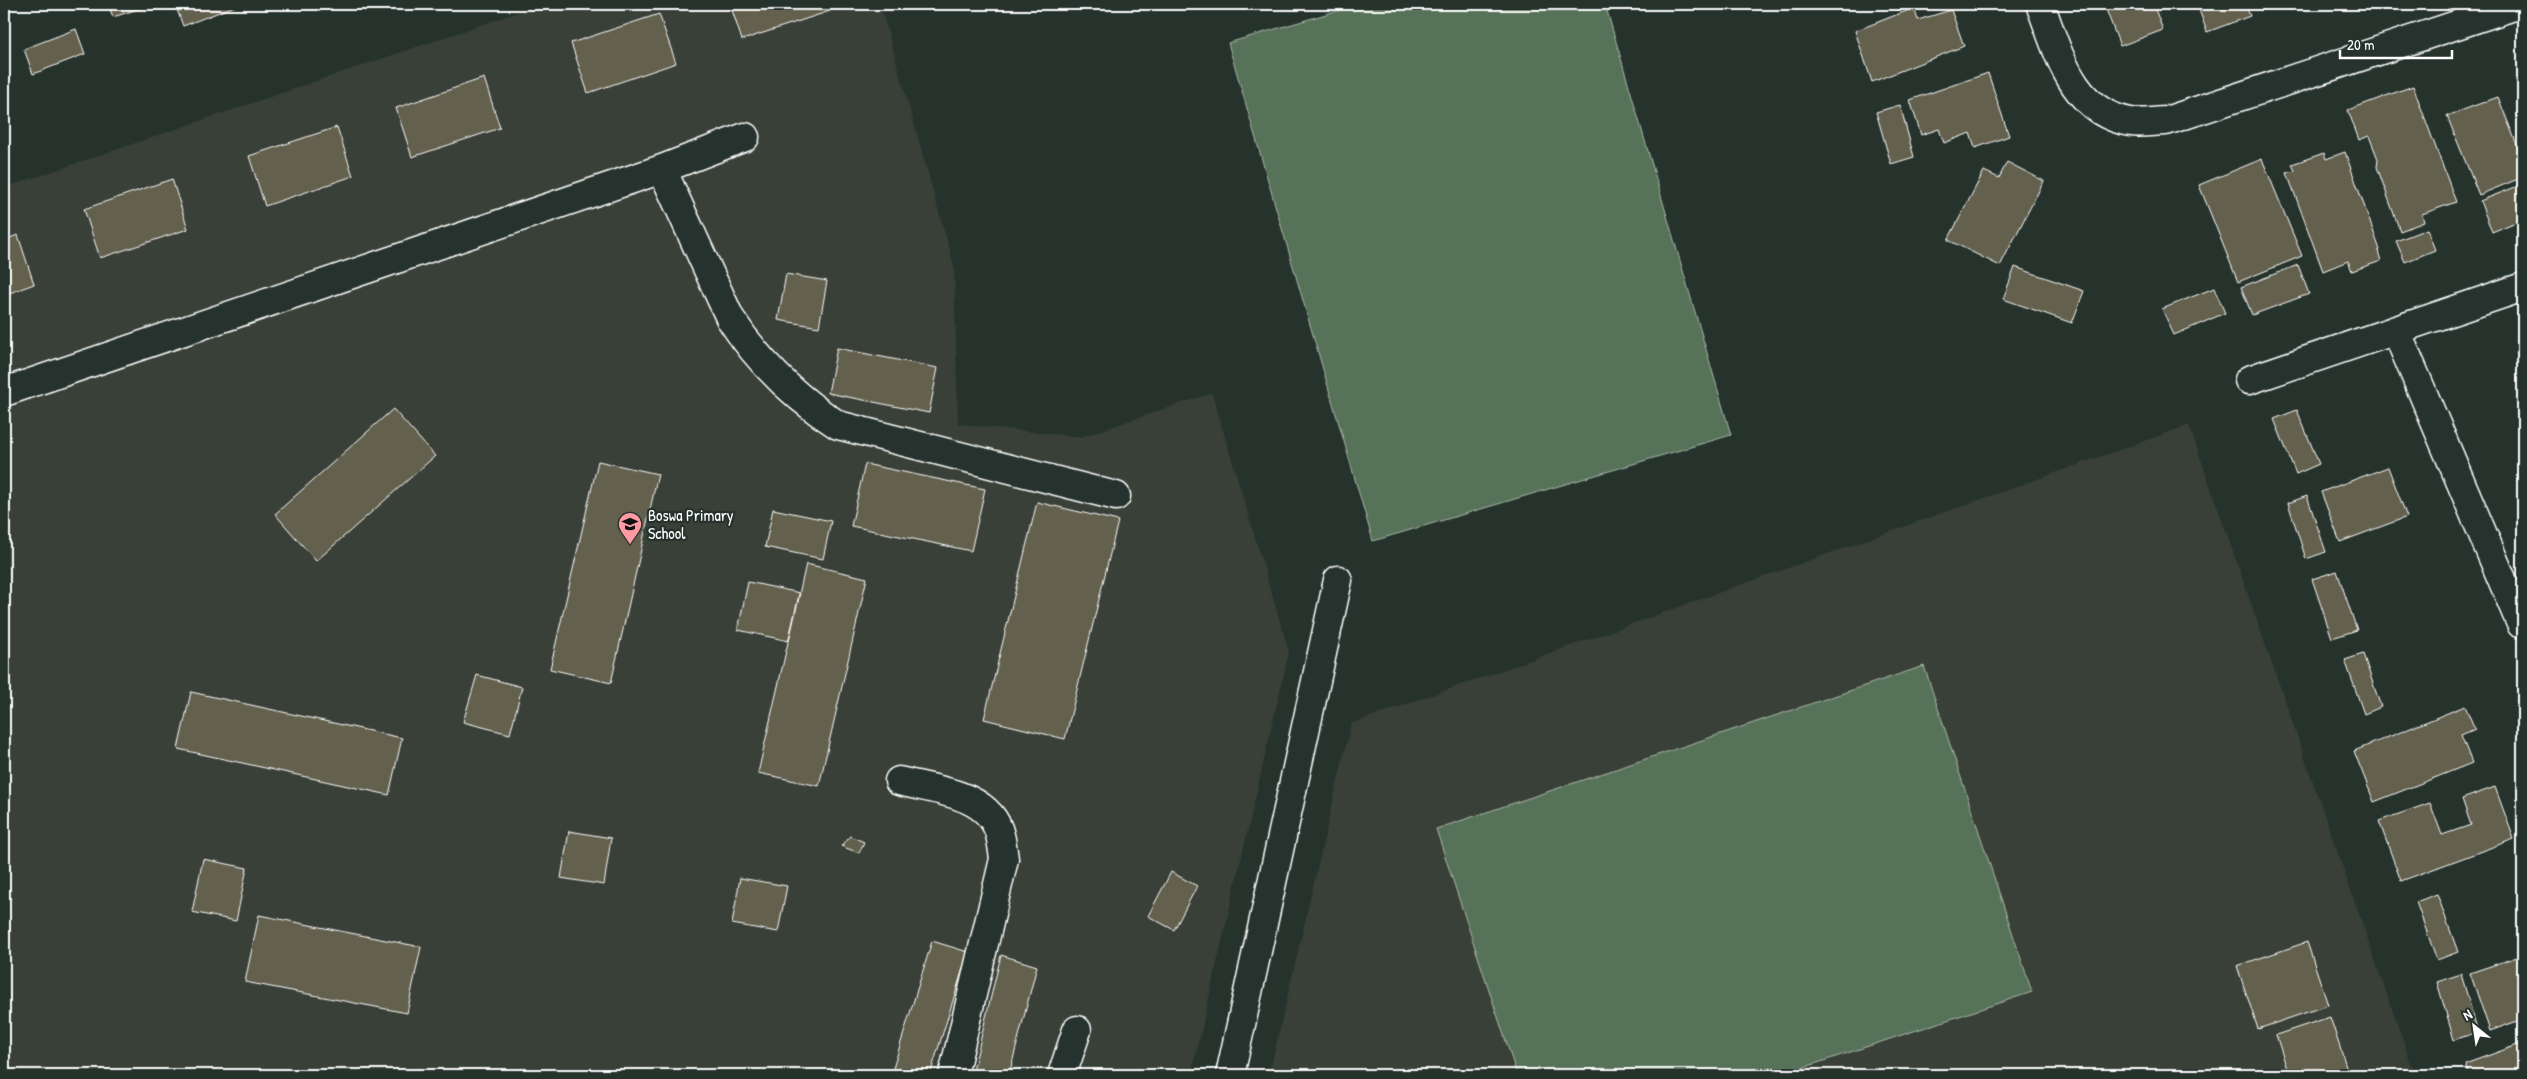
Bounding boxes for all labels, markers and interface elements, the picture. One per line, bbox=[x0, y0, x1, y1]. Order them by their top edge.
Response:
scale bar bbox=[2340, 28, 2452, 60]
text: 20 m bbox=[2347, 34, 2374, 55]
place label: Boswa Primary School bbox=[648, 504, 734, 544]
school or university icon: Boswa Primary School bbox=[617, 511, 643, 545]
north arrow bbox=[2450, 1002, 2500, 1052]
text: N bbox=[2459, 1004, 2476, 1024]

